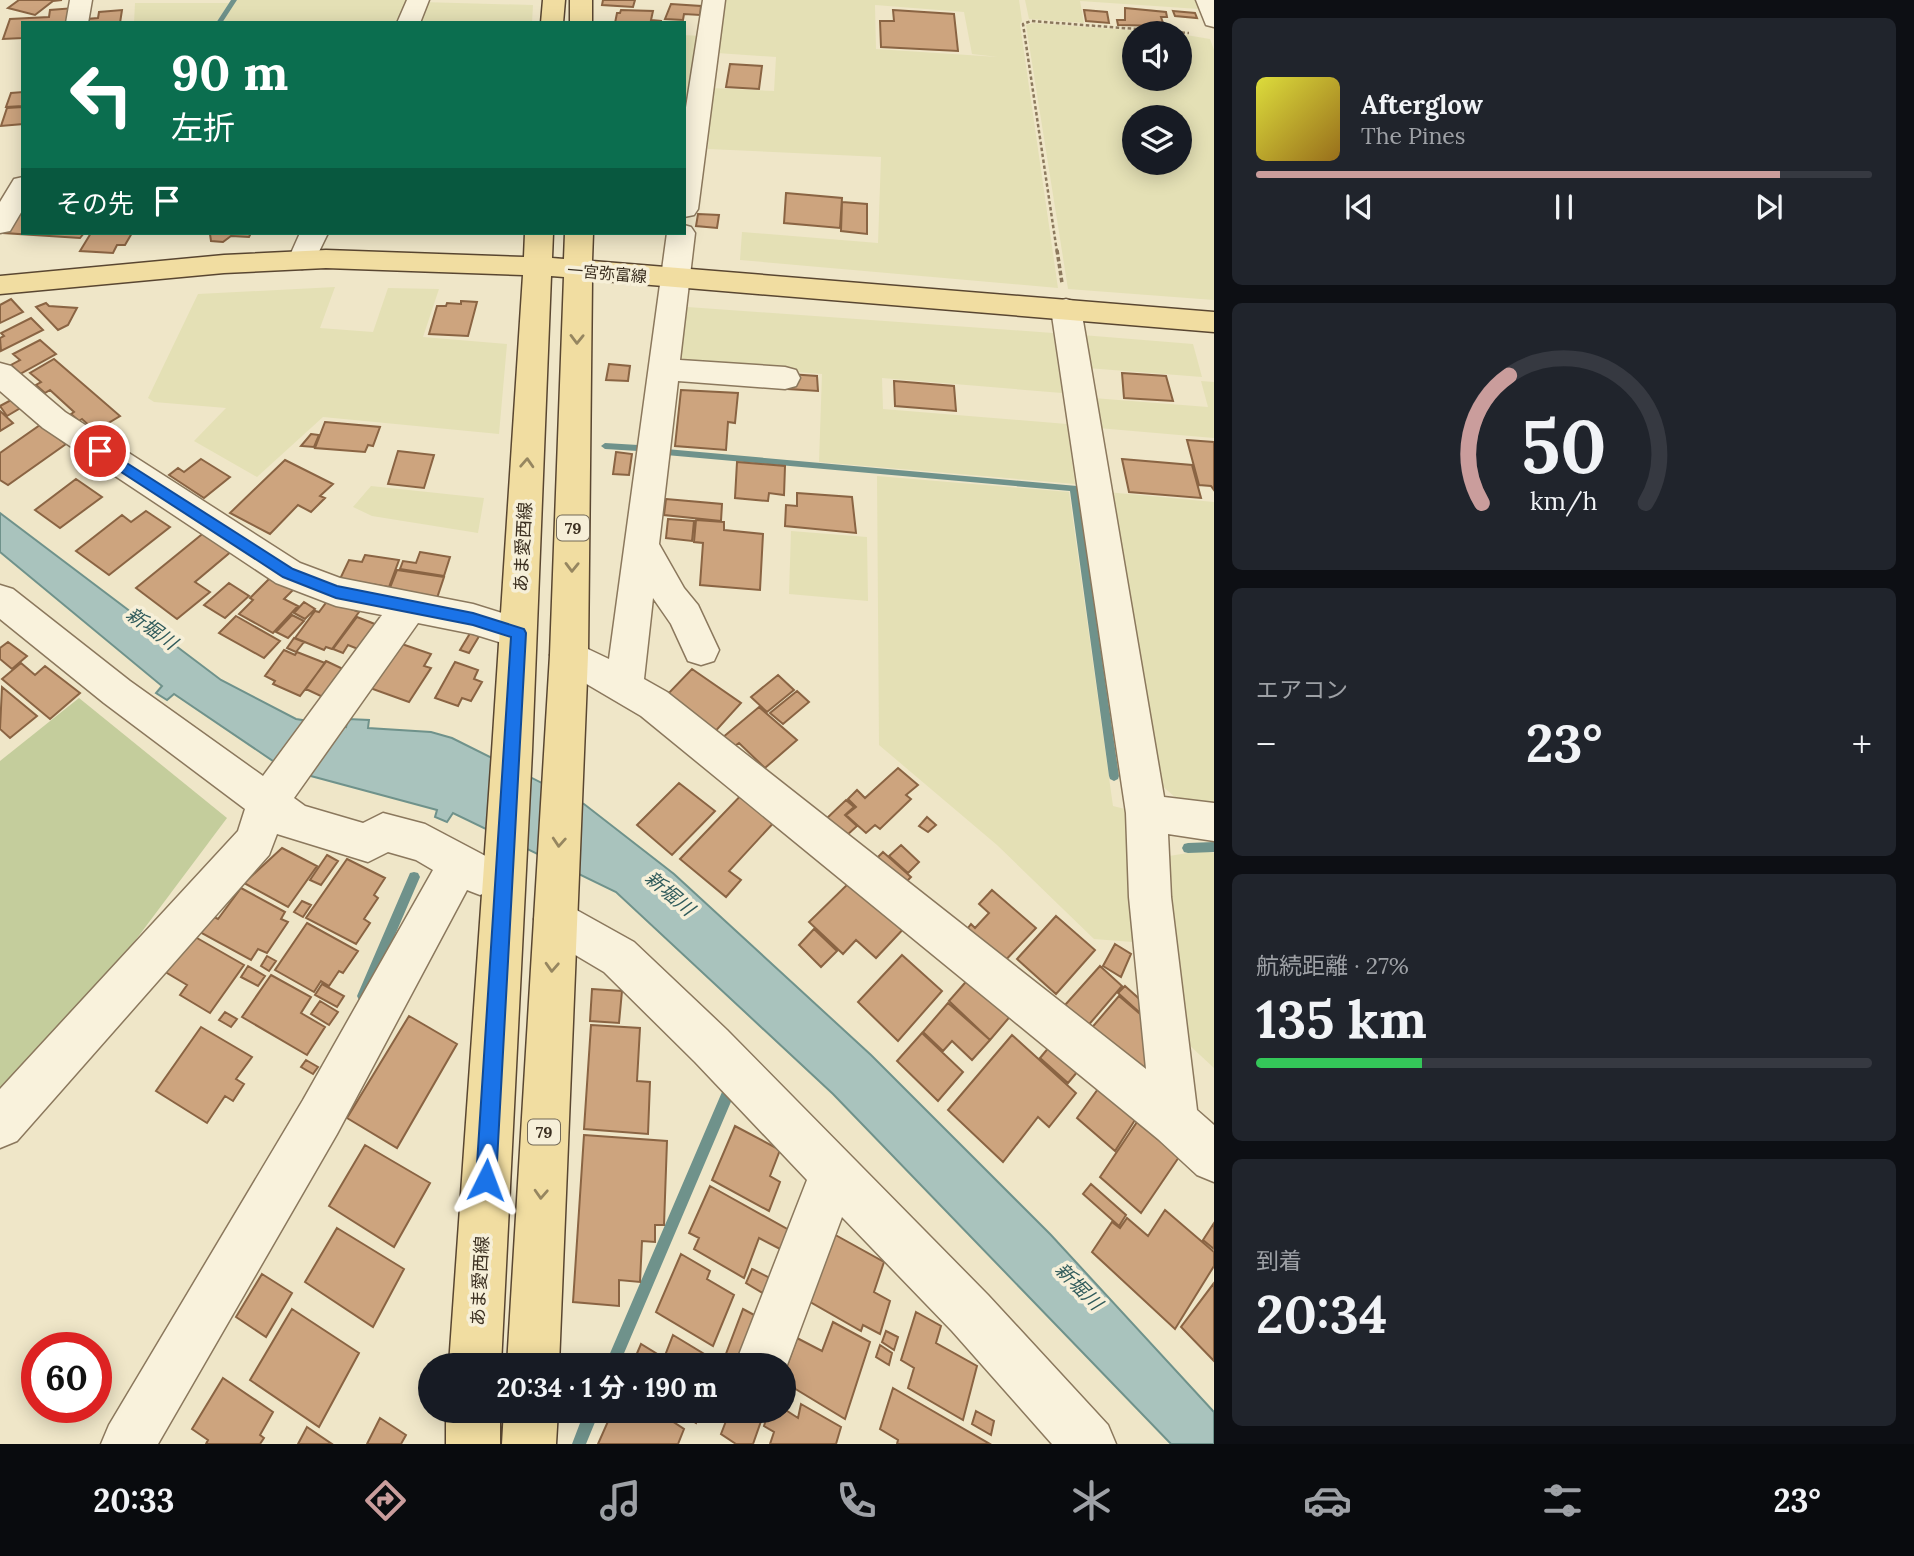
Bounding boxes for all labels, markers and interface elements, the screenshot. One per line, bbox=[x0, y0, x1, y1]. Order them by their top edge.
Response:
map controls bbox=[1122, 21, 1192, 175]
button: sound bbox=[1122, 21, 1192, 91]
text: 90 m bbox=[171, 41, 288, 103]
icon: left bbox=[56, 49, 147, 140]
text: Afterglow bbox=[1361, 88, 1483, 121]
button: layers bbox=[1122, 105, 1192, 175]
text: 左折 bbox=[171, 107, 235, 148]
text: The Pines bbox=[1361, 121, 1466, 150]
icon: arrive bbox=[148, 182, 186, 220]
text: その先 bbox=[56, 187, 134, 220]
icon: previous bbox=[1340, 188, 1378, 226]
icon: pause bbox=[1545, 188, 1583, 226]
icon: next bbox=[1750, 188, 1788, 226]
street label: 一宮弥富線 bbox=[566, 260, 648, 286]
one-way arrow bbox=[570, 334, 585, 345]
text: 50 bbox=[1521, 400, 1607, 493]
pin bbox=[70, 421, 130, 481]
icon: arrive bbox=[81, 432, 119, 470]
one-way arrow bbox=[520, 457, 535, 468]
text: km/h bbox=[1530, 485, 1598, 517]
street label: あま愛西線 bbox=[509, 501, 536, 593]
road number: 79 bbox=[557, 516, 589, 540]
one-way arrow bbox=[564, 561, 579, 572]
water label: 新堀川 bbox=[122, 602, 184, 656]
text: エアコン bbox=[1256, 675, 1348, 704]
text: 23° bbox=[1526, 710, 1602, 776]
text: − bbox=[1256, 720, 1276, 768]
text: + bbox=[1852, 720, 1872, 768]
one-way arrow bbox=[552, 836, 567, 847]
water label: 新堀川 bbox=[640, 865, 701, 922]
text: 航続距離 · 27% bbox=[1256, 951, 1409, 980]
one-way arrow bbox=[545, 962, 560, 973]
text: 135 km bbox=[1256, 986, 1427, 1052]
road number: 79 bbox=[528, 1120, 560, 1144]
position arrow bbox=[449, 1143, 523, 1217]
one-way arrow bbox=[534, 1189, 549, 1200]
street label: あま愛西線 bbox=[466, 1235, 493, 1327]
text: 到着 bbox=[1256, 1246, 1302, 1275]
water label: 新堀川 bbox=[1050, 1257, 1109, 1316]
text: 20:34 bbox=[1256, 1281, 1387, 1347]
speed limit sign: 60 bbox=[21, 1332, 112, 1423]
text: 20:34 · 1 分 · 190 m bbox=[496, 1371, 718, 1404]
icon: directions bbox=[361, 1476, 410, 1525]
icon: music bbox=[596, 1476, 645, 1525]
icon: phone bbox=[832, 1476, 881, 1525]
icon: climate bbox=[1067, 1476, 1116, 1525]
icon: car bbox=[1303, 1476, 1352, 1525]
icon: filters bbox=[1538, 1476, 1587, 1525]
text: 20:33 bbox=[93, 1480, 174, 1521]
text: 23° bbox=[1774, 1480, 1821, 1521]

